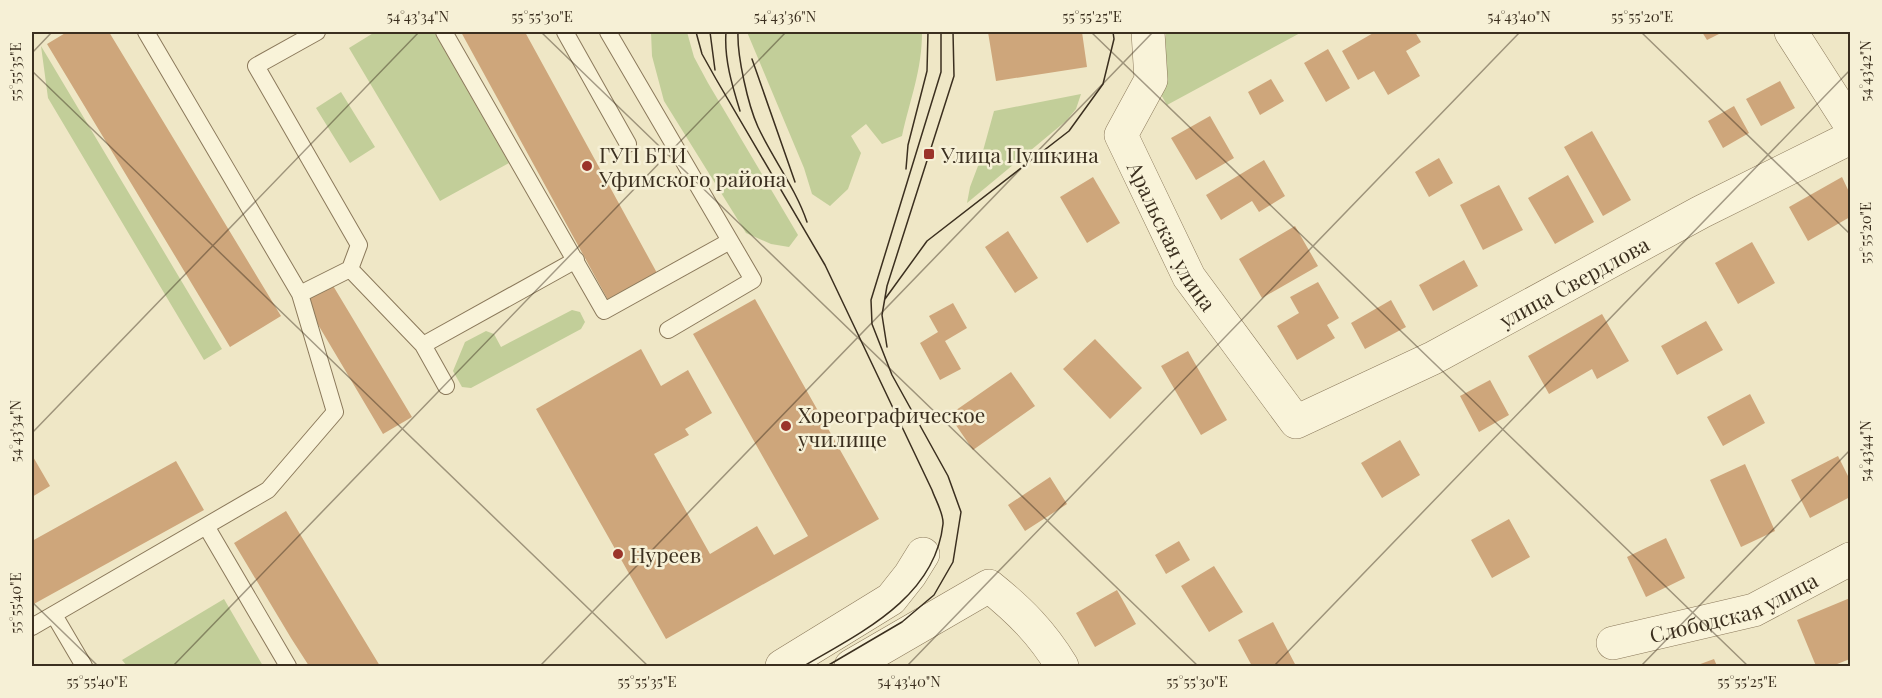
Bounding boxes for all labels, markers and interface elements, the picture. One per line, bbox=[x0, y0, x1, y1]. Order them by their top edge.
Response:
text: 54°43'34"N bbox=[387, 6, 450, 26]
text: 55°55'30"E bbox=[511, 6, 573, 26]
text: 54°43'36"N bbox=[754, 6, 817, 26]
text: 55°55'25"E bbox=[1062, 6, 1122, 26]
text: 54°43'40"N bbox=[1487, 6, 1551, 26]
text: 55°55'20"E bbox=[1611, 6, 1673, 26]
text: 54°43'42"N bbox=[1855, 40, 1875, 102]
text: 55°55'35"E bbox=[5, 42, 25, 102]
place label: ГУП БТИ Уфимского района bbox=[598, 140, 787, 192]
place label: Улица Пушкина bbox=[940, 140, 1099, 168]
marker: Улица Пушкина bbox=[922, 147, 936, 161]
street label: Аральская улица bbox=[1121, 156, 1223, 316]
marker: ГУП БТИ Уфимского района bbox=[580, 159, 594, 173]
text: 55°55'20"E bbox=[1855, 202, 1875, 264]
street label: улица Свердлова bbox=[1493, 229, 1654, 334]
text: 54°43'34"N bbox=[5, 399, 25, 462]
place label: Хореографическое училище bbox=[797, 400, 985, 452]
marker: Хореографическое училище bbox=[779, 419, 793, 433]
text: 54°43'44"N bbox=[1855, 420, 1875, 482]
place label: Нуреев bbox=[630, 540, 701, 568]
marker: Нуреев bbox=[611, 547, 625, 561]
street label: Слободская улица bbox=[1646, 565, 1822, 648]
text: 55°55'40"E bbox=[5, 572, 25, 634]
text: 55°55'40"E bbox=[66, 671, 128, 691]
text: 55°55'35"E bbox=[617, 671, 677, 691]
text: 54°43'40"N bbox=[877, 671, 941, 691]
text: 55°55'30"E bbox=[1166, 671, 1228, 691]
text: 55°55'25"E bbox=[1717, 671, 1777, 691]

